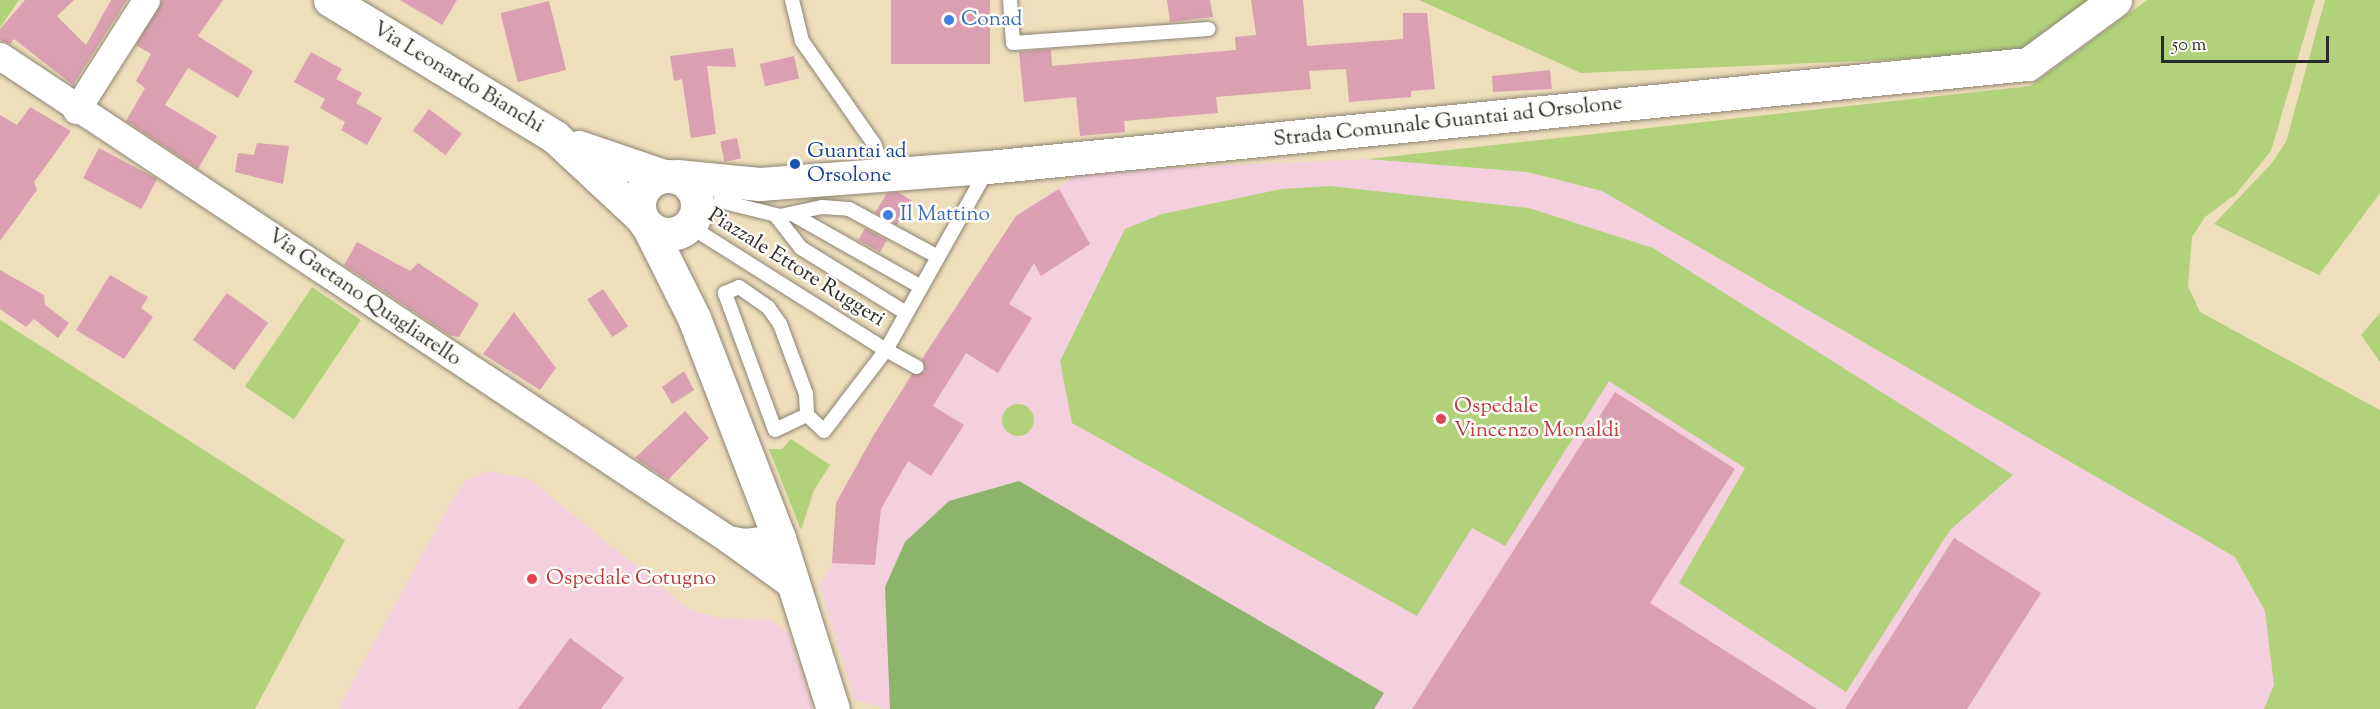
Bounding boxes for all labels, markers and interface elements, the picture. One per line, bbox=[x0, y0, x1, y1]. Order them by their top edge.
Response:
place label: Conad bbox=[961, 7, 1022, 33]
marker: Conad bbox=[942, 13, 956, 27]
street label: Via Leonardo Bianchi bbox=[368, 17, 548, 139]
scale bar bbox=[2164, 24, 2332, 62]
text: 50 m bbox=[2172, 33, 2206, 59]
street label: Strada Comunale Guantai ad Orsolone bbox=[1272, 91, 1624, 153]
place label: Guantai ad Orsolone bbox=[807, 139, 907, 189]
marker: Guantai ad Orsolone bbox=[788, 157, 802, 171]
place label: Il Mattino bbox=[900, 202, 990, 228]
street label: Piazzale Ettore Ruggeri bbox=[703, 203, 889, 333]
marker: Il Mattino bbox=[881, 208, 895, 222]
street label: Via Gaetano Quagliarello bbox=[262, 224, 466, 372]
place label: Ospedale Vincenzo Monaldi bbox=[1454, 394, 1620, 444]
marker: Ospedale Vincenzo Monaldi bbox=[1432, 410, 1450, 428]
place label: Ospedale Cotugno bbox=[546, 566, 716, 592]
marker: Ospedale Cotugno bbox=[523, 570, 541, 588]

